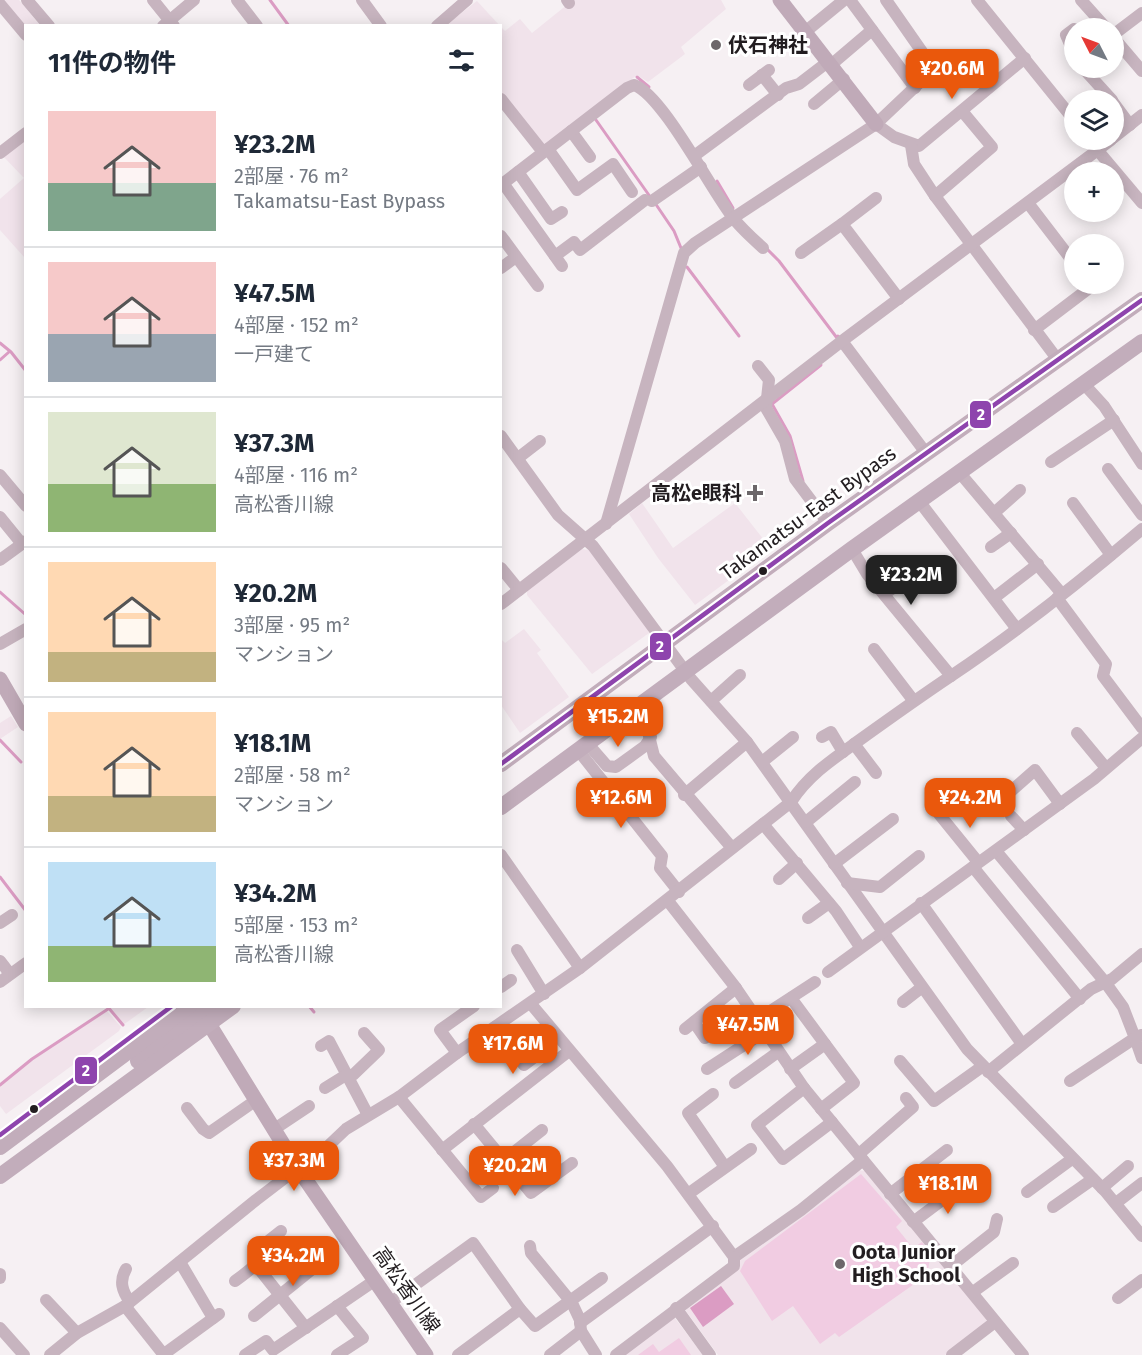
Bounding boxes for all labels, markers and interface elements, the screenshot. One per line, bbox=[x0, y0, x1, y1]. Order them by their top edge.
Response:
north arrow bbox=[1064, 18, 1124, 78]
map controls bbox=[1064, 18, 1124, 294]
place label: 伏石神社 bbox=[728, 33, 808, 57]
marker: 伏石神社 bbox=[709, 38, 723, 52]
icon: filters bbox=[445, 44, 478, 77]
text: 11件の物件 bbox=[48, 48, 176, 79]
pin: ¥20.6M bbox=[903, 49, 1001, 100]
text: ¥20.6M bbox=[920, 56, 984, 80]
button: layers bbox=[1064, 90, 1124, 150]
text: ¥23.2M bbox=[234, 129, 315, 160]
icon: home bbox=[96, 135, 168, 207]
button: + bbox=[1064, 162, 1124, 222]
text: 2部屋 · 76 m² bbox=[234, 164, 349, 188]
text: Takamatsu-East Bypass bbox=[234, 189, 445, 213]
button: − bbox=[1064, 234, 1124, 294]
text: ¥47.5M bbox=[234, 278, 315, 309]
icon: home bbox=[96, 286, 168, 358]
text: 4部屋 · 152 m² bbox=[234, 313, 359, 337]
text: 一戸建て bbox=[234, 342, 314, 366]
line badge: 2 bbox=[969, 400, 992, 429]
text: 2 bbox=[977, 405, 985, 424]
text: ¥37.3M bbox=[234, 428, 315, 459]
icon: home bbox=[96, 436, 168, 508]
street label: Takamatsu-East Bypass bbox=[716, 441, 900, 585]
text: 4部屋 · 116 m² bbox=[234, 463, 358, 487]
place label: 高松e眼科 bbox=[651, 481, 742, 505]
marker: 高松e眼科 bbox=[746, 484, 764, 502]
text: 高松香川線 bbox=[234, 492, 334, 516]
pin: ¥23.2M bbox=[862, 555, 960, 606]
text: ¥23.2M bbox=[880, 562, 942, 586]
unlabelled marker bbox=[757, 565, 769, 577]
text: ¥20.2M bbox=[234, 578, 317, 609]
icon: home bbox=[96, 586, 168, 658]
text: 3部屋 · 95 m² bbox=[234, 613, 350, 637]
line badge: 2 bbox=[649, 632, 672, 661]
text: 2 bbox=[656, 637, 664, 656]
text: マンション bbox=[234, 642, 334, 666]
pin: ¥15.2M bbox=[569, 697, 667, 748]
text: ¥15.2M bbox=[587, 704, 649, 728]
text: ¥18.1M bbox=[234, 728, 311, 759]
icon: home bbox=[96, 736, 168, 808]
text: 2部屋 · 58 m² bbox=[234, 763, 351, 787]
pin: ¥12.6M bbox=[572, 778, 670, 829]
pin: ¥24.2M bbox=[921, 778, 1019, 829]
text: ¥12.6M bbox=[590, 785, 652, 809]
text: ¥24.2M bbox=[939, 785, 1001, 809]
text: マンション bbox=[234, 792, 334, 816]
text: ¥34.2M bbox=[234, 878, 317, 909]
icon: home bbox=[96, 886, 168, 958]
text: 5部屋 · 153 m² bbox=[234, 913, 358, 937]
text: 高松香川線 bbox=[234, 942, 334, 966]
pin: ¥47.5M bbox=[699, 1005, 797, 1056]
text: ¥47.5M bbox=[717, 1012, 779, 1036]
pin: ¥17.6M bbox=[464, 1024, 562, 1075]
text: ¥17.6M bbox=[483, 1031, 544, 1055]
line badge: 2 bbox=[74, 1056, 98, 1085]
text: 2 bbox=[82, 1061, 90, 1080]
unlabelled marker bbox=[28, 1103, 40, 1115]
pin: ¥37.3M bbox=[245, 1141, 343, 1192]
pin: ¥20.2M bbox=[466, 1146, 564, 1197]
text: ¥37.3M bbox=[263, 1148, 325, 1172]
text: ¥20.2M bbox=[483, 1153, 547, 1177]
pin: ¥18.1M bbox=[899, 1164, 997, 1215]
text: ¥18.1M bbox=[918, 1171, 978, 1195]
pin: ¥34.2M bbox=[244, 1236, 342, 1287]
place label: Oota Junior High School bbox=[852, 1240, 960, 1287]
street label: 高松香川線 bbox=[368, 1242, 446, 1338]
text: ¥34.2M bbox=[261, 1243, 325, 1267]
marker: Oota Junior High School bbox=[833, 1257, 847, 1271]

